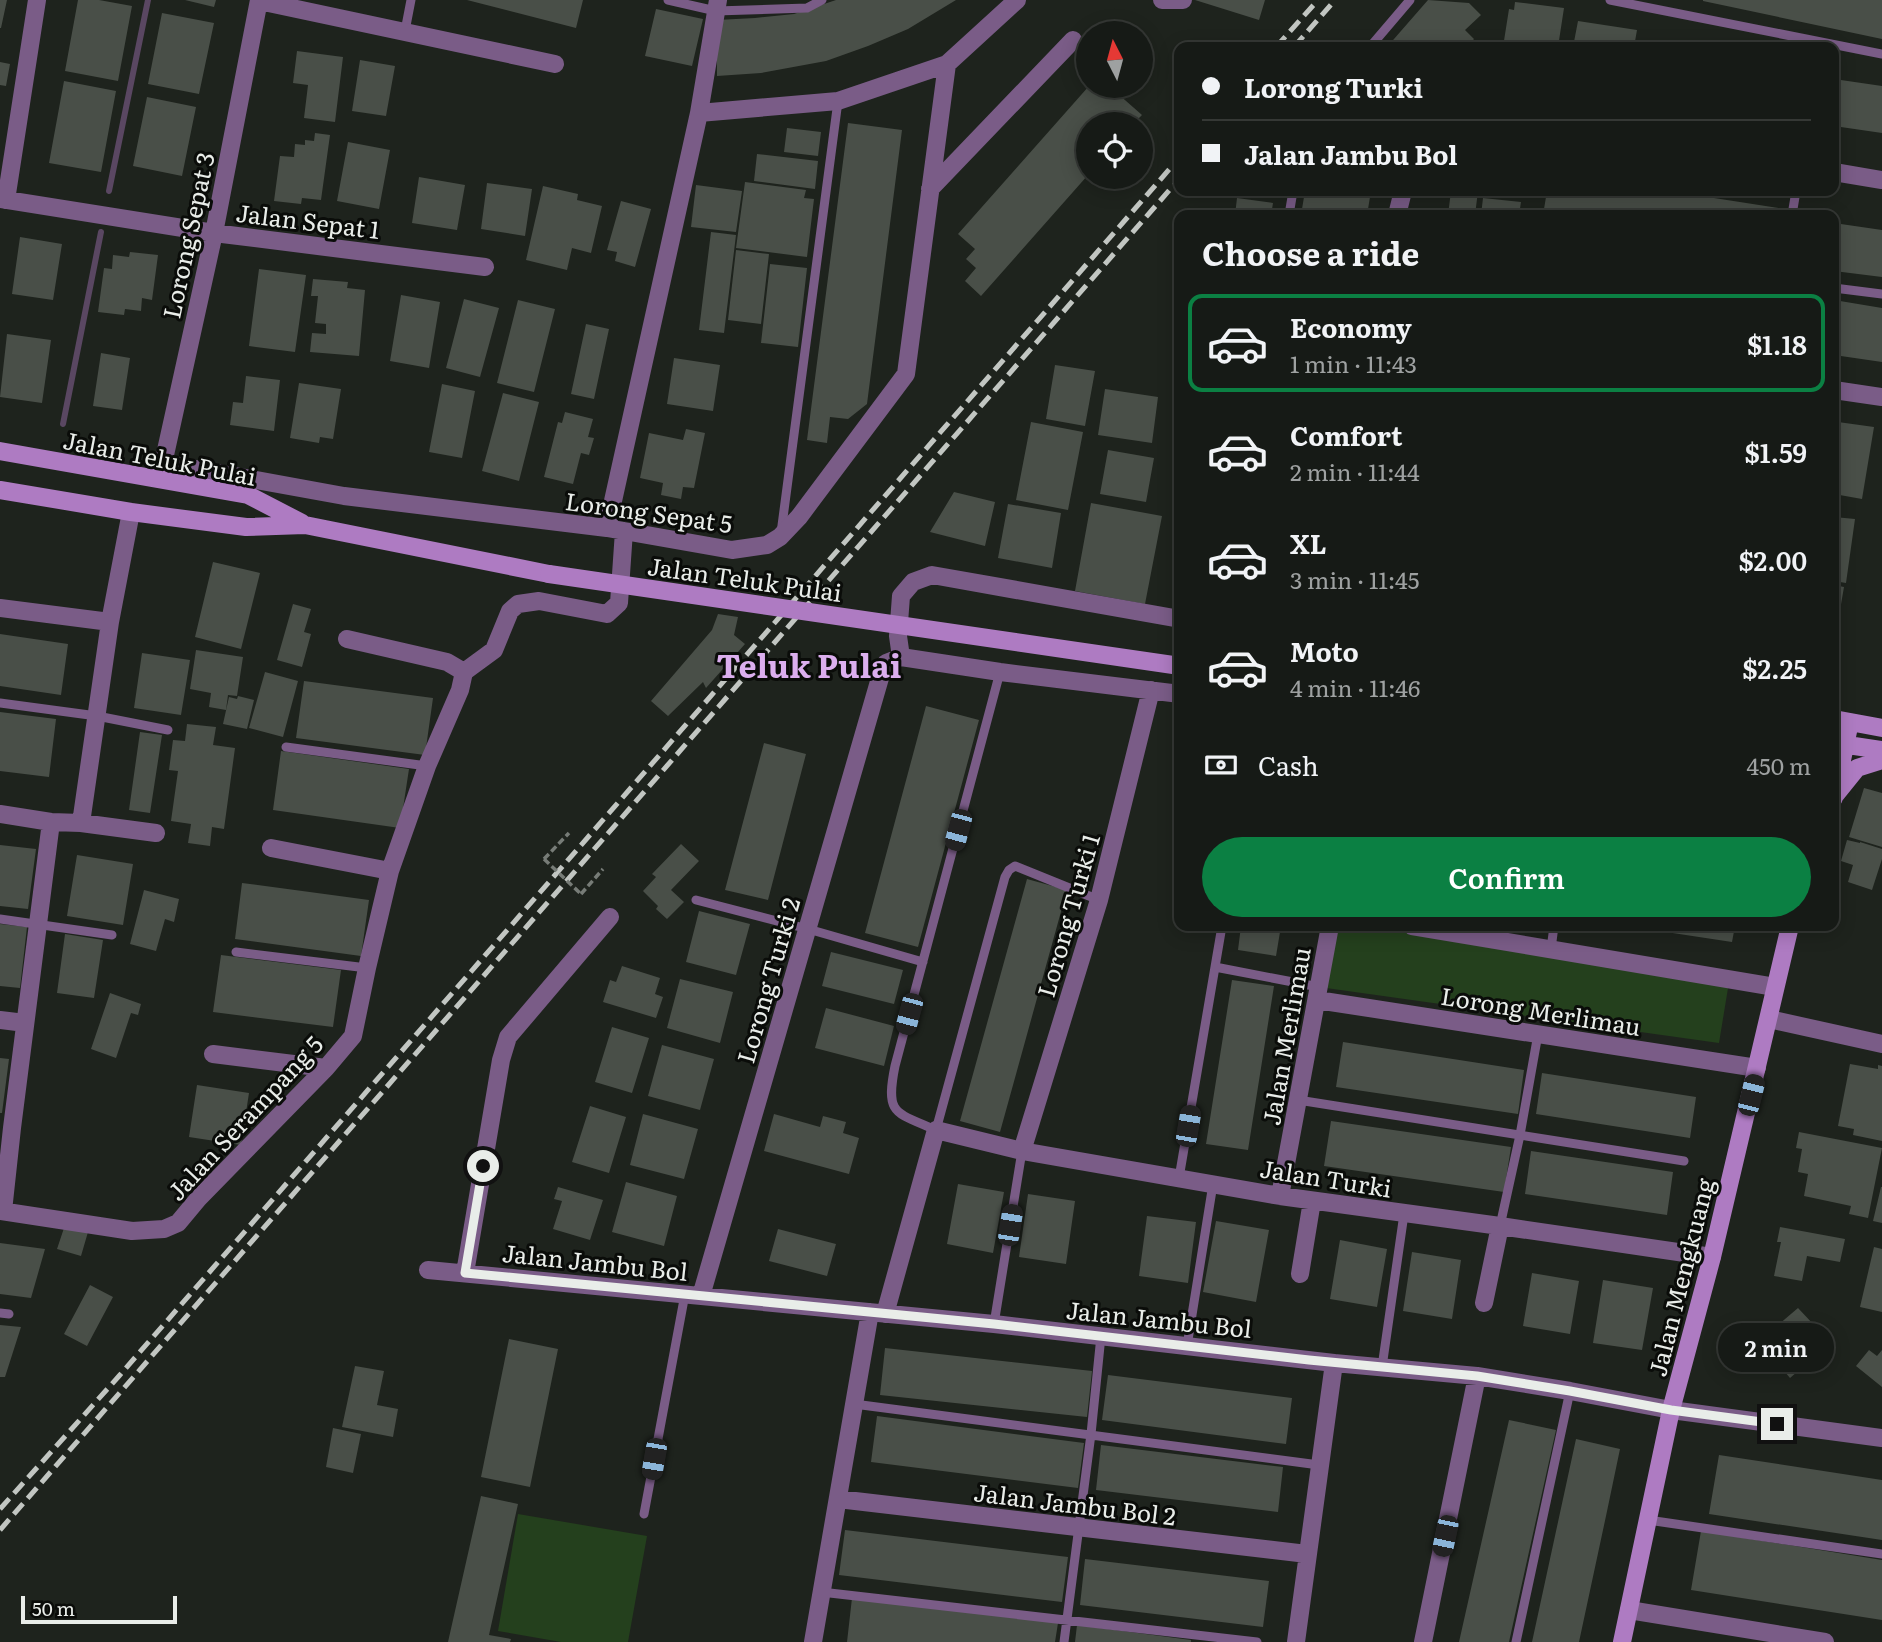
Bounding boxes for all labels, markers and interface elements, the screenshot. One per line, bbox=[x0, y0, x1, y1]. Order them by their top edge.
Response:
north arrow bbox=[1076, 21, 1153, 98]
map controls bbox=[1076, 21, 1153, 189]
text: Lorong Turki bbox=[1244, 67, 1423, 106]
button: locate bbox=[1076, 112, 1153, 189]
text: Jalan Jambu Bol bbox=[1244, 134, 1458, 173]
street label: Lorong Sepat 3 bbox=[152, 149, 222, 321]
street label: Jalan Sepat 1 bbox=[234, 194, 382, 246]
text: Choose a ride bbox=[1202, 228, 1419, 276]
text: Economy bbox=[1290, 307, 1412, 346]
icon: car bbox=[1206, 312, 1269, 375]
text: $1.18 bbox=[1747, 324, 1807, 363]
text: 1 min · 11:43 bbox=[1290, 346, 1417, 380]
text: Comfort bbox=[1290, 415, 1402, 454]
icon: car bbox=[1206, 420, 1269, 483]
street label: Jalan Teluk Pulai bbox=[61, 421, 259, 493]
text: $1.59 bbox=[1745, 432, 1807, 471]
text: 2 min · 11:44 bbox=[1290, 454, 1420, 488]
street label: Lorong Sepat 5 bbox=[563, 482, 735, 540]
text: XL bbox=[1290, 523, 1327, 562]
icon: car bbox=[1206, 528, 1269, 591]
text: $2.00 bbox=[1738, 540, 1807, 579]
street label: Jalan Teluk Pulai bbox=[646, 547, 844, 609]
text: 3 min · 11:45 bbox=[1290, 562, 1419, 596]
text: Moto bbox=[1290, 631, 1359, 670]
icon: car bbox=[1206, 636, 1269, 699]
district label: Teluk Pulai bbox=[717, 640, 901, 688]
text: $2.25 bbox=[1742, 648, 1807, 687]
text: 4 min · 11:46 bbox=[1290, 670, 1420, 704]
text: Cash bbox=[1258, 745, 1319, 784]
icon: cash bbox=[1202, 746, 1240, 784]
text: 450 m bbox=[1746, 748, 1811, 782]
car bbox=[943, 807, 974, 853]
street label: Lorong Turki 1 bbox=[1027, 829, 1107, 1001]
button: Confirm bbox=[1202, 837, 1811, 917]
street label: Lorong Turki 2 bbox=[727, 893, 807, 1067]
street label: Jalan Merlimau bbox=[1252, 944, 1318, 1128]
street label: Lorong Merlimau bbox=[1439, 977, 1643, 1043]
car bbox=[894, 991, 925, 1037]
street label: Jalan Serampang 5 bbox=[158, 1027, 330, 1207]
car bbox=[1736, 1072, 1767, 1118]
car bbox=[1175, 1103, 1202, 1149]
street label: Jalan Turki bbox=[1258, 1149, 1394, 1205]
route start bbox=[467, 1150, 499, 1182]
street label: Jalan Mengkuang bbox=[1638, 1174, 1722, 1380]
car bbox=[997, 1203, 1024, 1247]
street label: Jalan Jambu Bol bbox=[500, 1234, 690, 1288]
street label: Jalan Jambu Bol bbox=[1064, 1291, 1254, 1345]
callout: 2 min bbox=[1719, 1322, 1835, 1372]
text: 2 min bbox=[1744, 1330, 1808, 1364]
route end bbox=[1761, 1408, 1793, 1440]
car bbox=[641, 1436, 668, 1482]
street label: Jalan Jambu Bol 2 bbox=[972, 1473, 1178, 1533]
car bbox=[1431, 1513, 1460, 1559]
scale bar bbox=[21, 1593, 177, 1625]
text: 50 m bbox=[32, 1594, 75, 1622]

